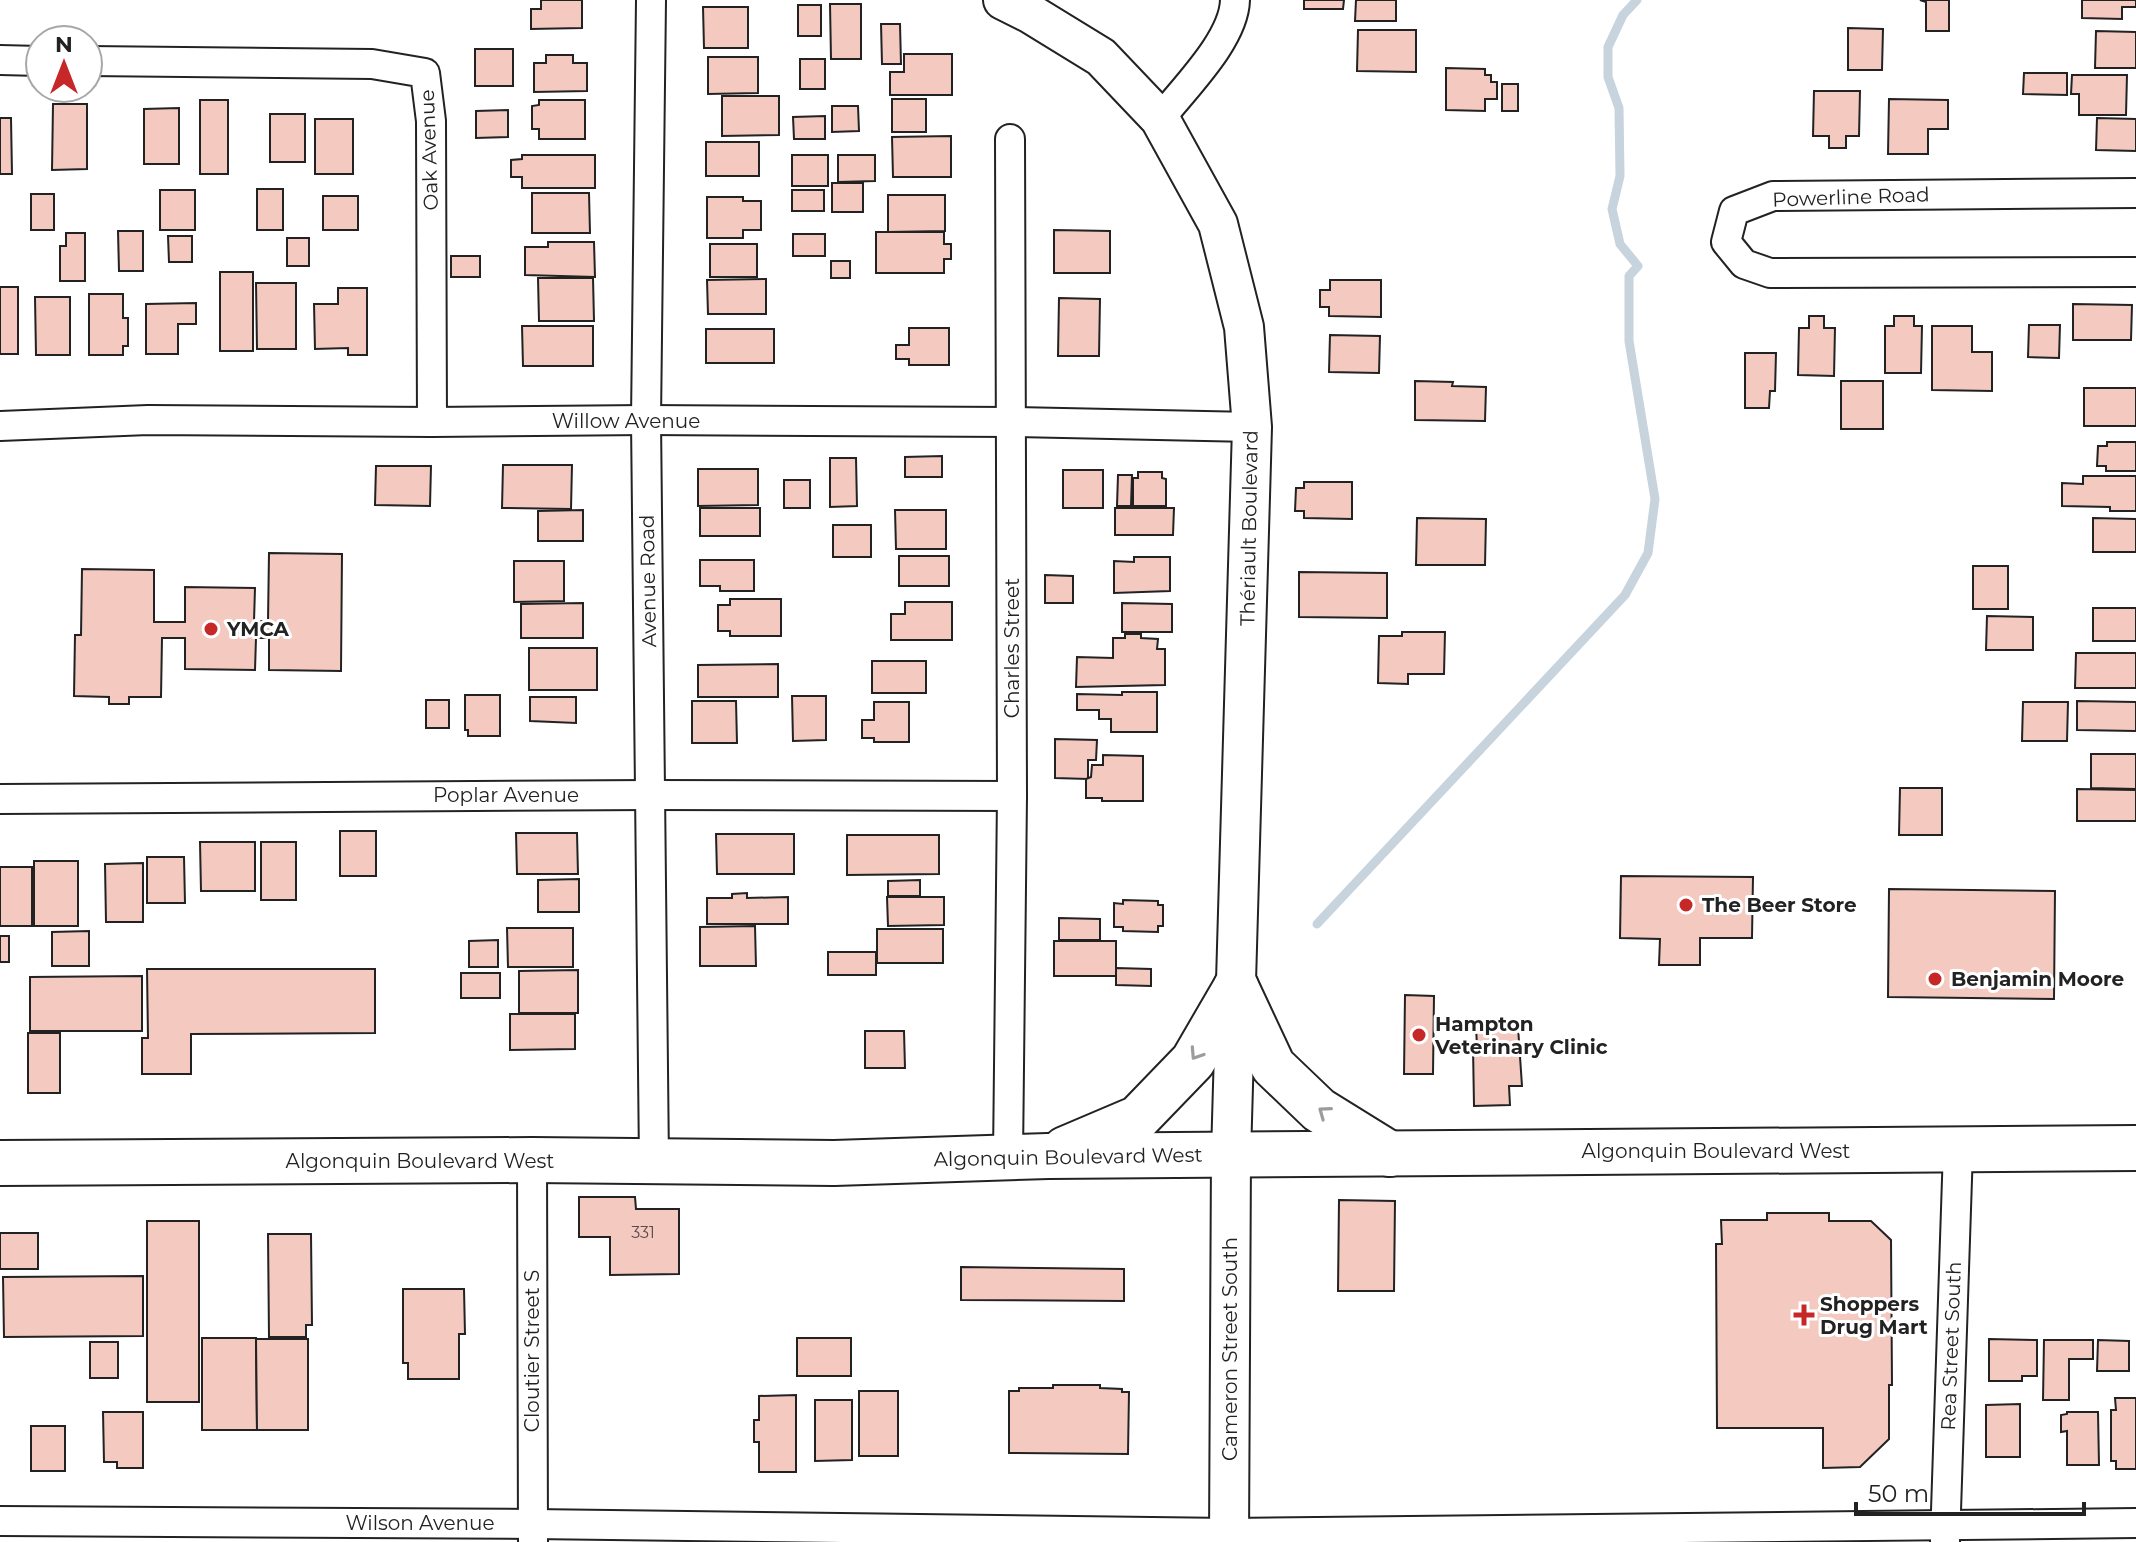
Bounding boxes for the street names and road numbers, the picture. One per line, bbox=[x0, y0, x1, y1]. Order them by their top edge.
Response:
street label: Oak Avenue bbox=[415, 89, 443, 211]
street label: Powerline Road bbox=[1772, 182, 1930, 212]
street label: Willow Avenue bbox=[552, 409, 700, 433]
street label: Thériault Boulevard bbox=[1235, 430, 1263, 626]
street label: Avenue Road bbox=[635, 514, 661, 648]
street label: Charles Street bbox=[1000, 578, 1024, 718]
street label: Poplar Avenue bbox=[433, 783, 579, 807]
street label: Algonquin Boulevard West bbox=[1582, 1139, 1850, 1163]
street label: Algonquin Boulevard West bbox=[933, 1143, 1203, 1171]
street label: Algonquin Boulevard West bbox=[286, 1149, 554, 1173]
street label: Cameron Street South bbox=[1218, 1237, 1242, 1461]
street label: Rea Street South bbox=[1936, 1261, 1966, 1431]
street label: Cloutier Street S bbox=[520, 1270, 544, 1432]
street label: Wilson Avenue bbox=[345, 1511, 495, 1535]

